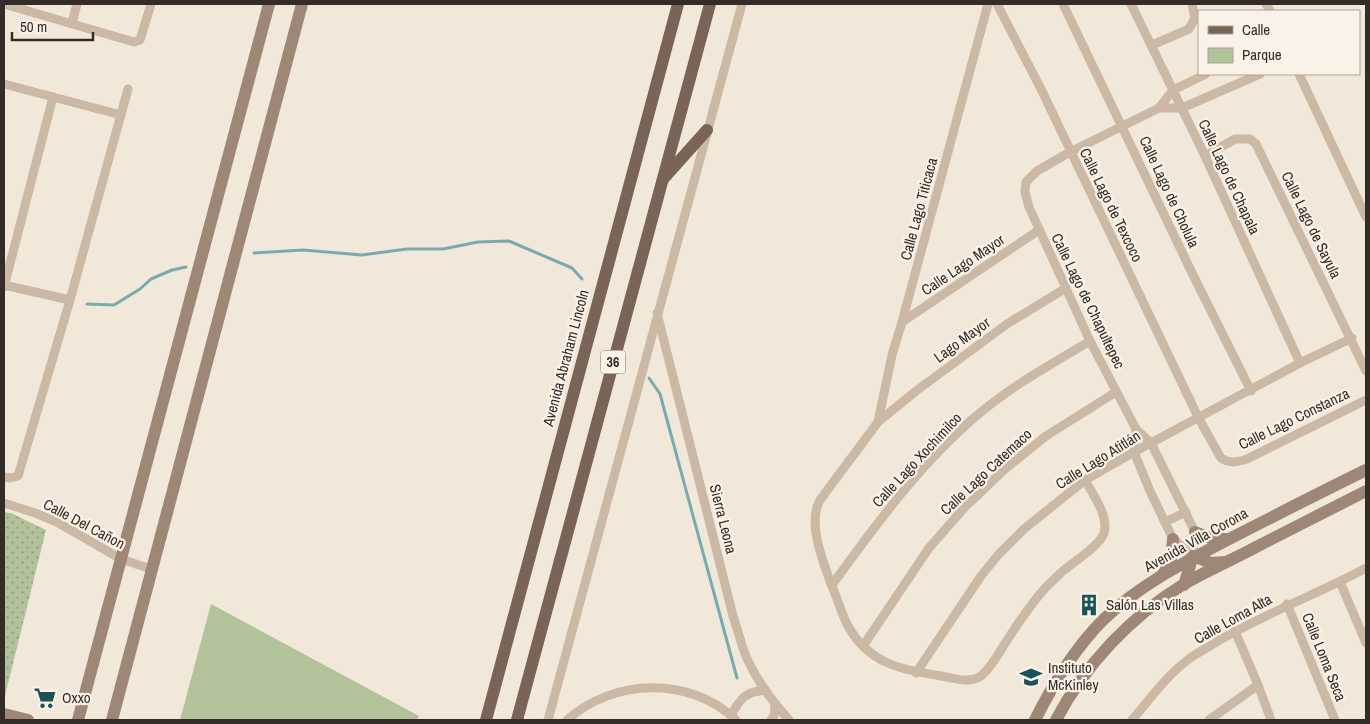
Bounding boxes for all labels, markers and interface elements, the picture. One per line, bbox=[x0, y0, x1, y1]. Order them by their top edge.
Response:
scale bar bbox=[12, 10, 94, 42]
legend bbox=[1198, 10, 1360, 75]
text: 50 m bbox=[20, 16, 47, 37]
text: Calle bbox=[1242, 19, 1270, 40]
text: Parque bbox=[1242, 44, 1282, 65]
street label: Calle Lago de Chapala bbox=[1193, 116, 1265, 238]
street label: Calle Lago de Cholula bbox=[1134, 133, 1205, 251]
street label: Calle Lago de Texcoco bbox=[1075, 144, 1148, 265]
street label: Calle Lago Titicaca bbox=[895, 155, 942, 263]
street label: Calle Lago de Sayula bbox=[1276, 168, 1347, 282]
street label: Calle Lago Mayor bbox=[917, 229, 1009, 300]
street label: Calle Lago de Chapultepec bbox=[1046, 229, 1130, 372]
street label: Avenida Abraham Lincoln bbox=[537, 287, 594, 429]
street label: Lago Mayor bbox=[929, 312, 994, 367]
road number: 36 bbox=[600, 351, 626, 374]
street label: Calle Lago Constanza bbox=[1235, 383, 1353, 455]
street label: Calle Lago Xochimilco bbox=[867, 407, 966, 512]
street label: Calle Lago Catemaco bbox=[935, 424, 1036, 520]
street label: Calle Lago Atitlán bbox=[1051, 425, 1144, 494]
street label: Sierra Leona bbox=[705, 482, 742, 556]
street label: Calle Del Cañon bbox=[40, 493, 129, 554]
street label: Avenida Villa Corona bbox=[1139, 502, 1252, 577]
street label: Calle Loma Alta bbox=[1190, 588, 1276, 649]
building icon: Salón Las Villas bbox=[1076, 592, 1102, 618]
place label: Salón Las Villas bbox=[1106, 594, 1194, 615]
street label: Calle Loma Seca bbox=[1297, 609, 1352, 704]
place label: Instituto McKinley bbox=[1048, 657, 1099, 695]
school or university icon: Instituto McKinley bbox=[1018, 664, 1044, 690]
supermarket icon: Oxxo bbox=[32, 685, 58, 711]
place label: Oxxo bbox=[62, 687, 91, 708]

